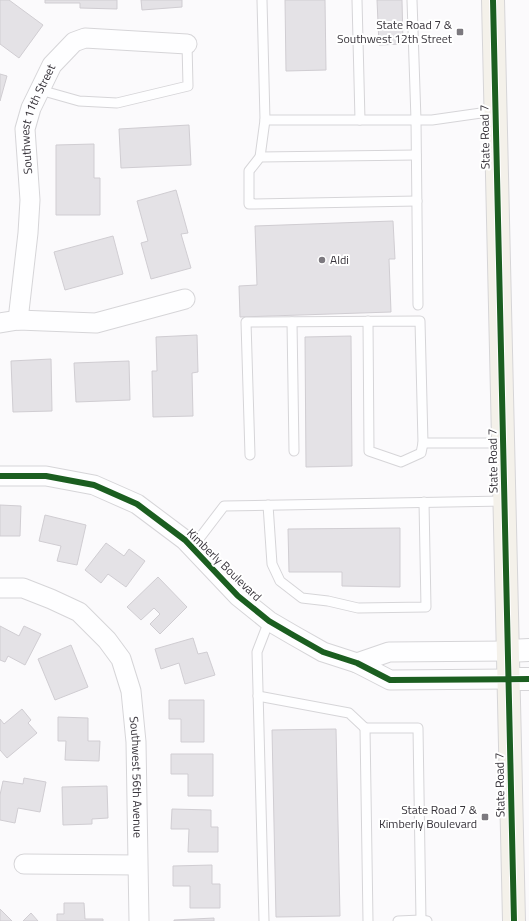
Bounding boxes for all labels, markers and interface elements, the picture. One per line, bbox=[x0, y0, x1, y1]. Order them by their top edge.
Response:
place label: State Road 7 & Southwest 12th Street bbox=[337, 15, 453, 48]
marker: State Road 7 & Southwest 12th Street bbox=[455, 27, 465, 37]
street label: Southwest 11th Street bbox=[15, 60, 60, 175]
street label: State Road 7 bbox=[474, 104, 495, 170]
place label: Aldi bbox=[330, 250, 349, 269]
marker: Aldi bbox=[317, 255, 327, 265]
street label: State Road 7 bbox=[482, 428, 503, 494]
street label: Kimberly Boulevard bbox=[182, 524, 266, 606]
street label: Southwest 56th Avenue bbox=[125, 715, 148, 838]
street label: State Road 7 bbox=[489, 752, 510, 818]
place label: State Road 7 & Kimberly Boulevard bbox=[379, 800, 478, 833]
marker: State Road 7 & Kimberly Boulevard bbox=[480, 812, 490, 822]

